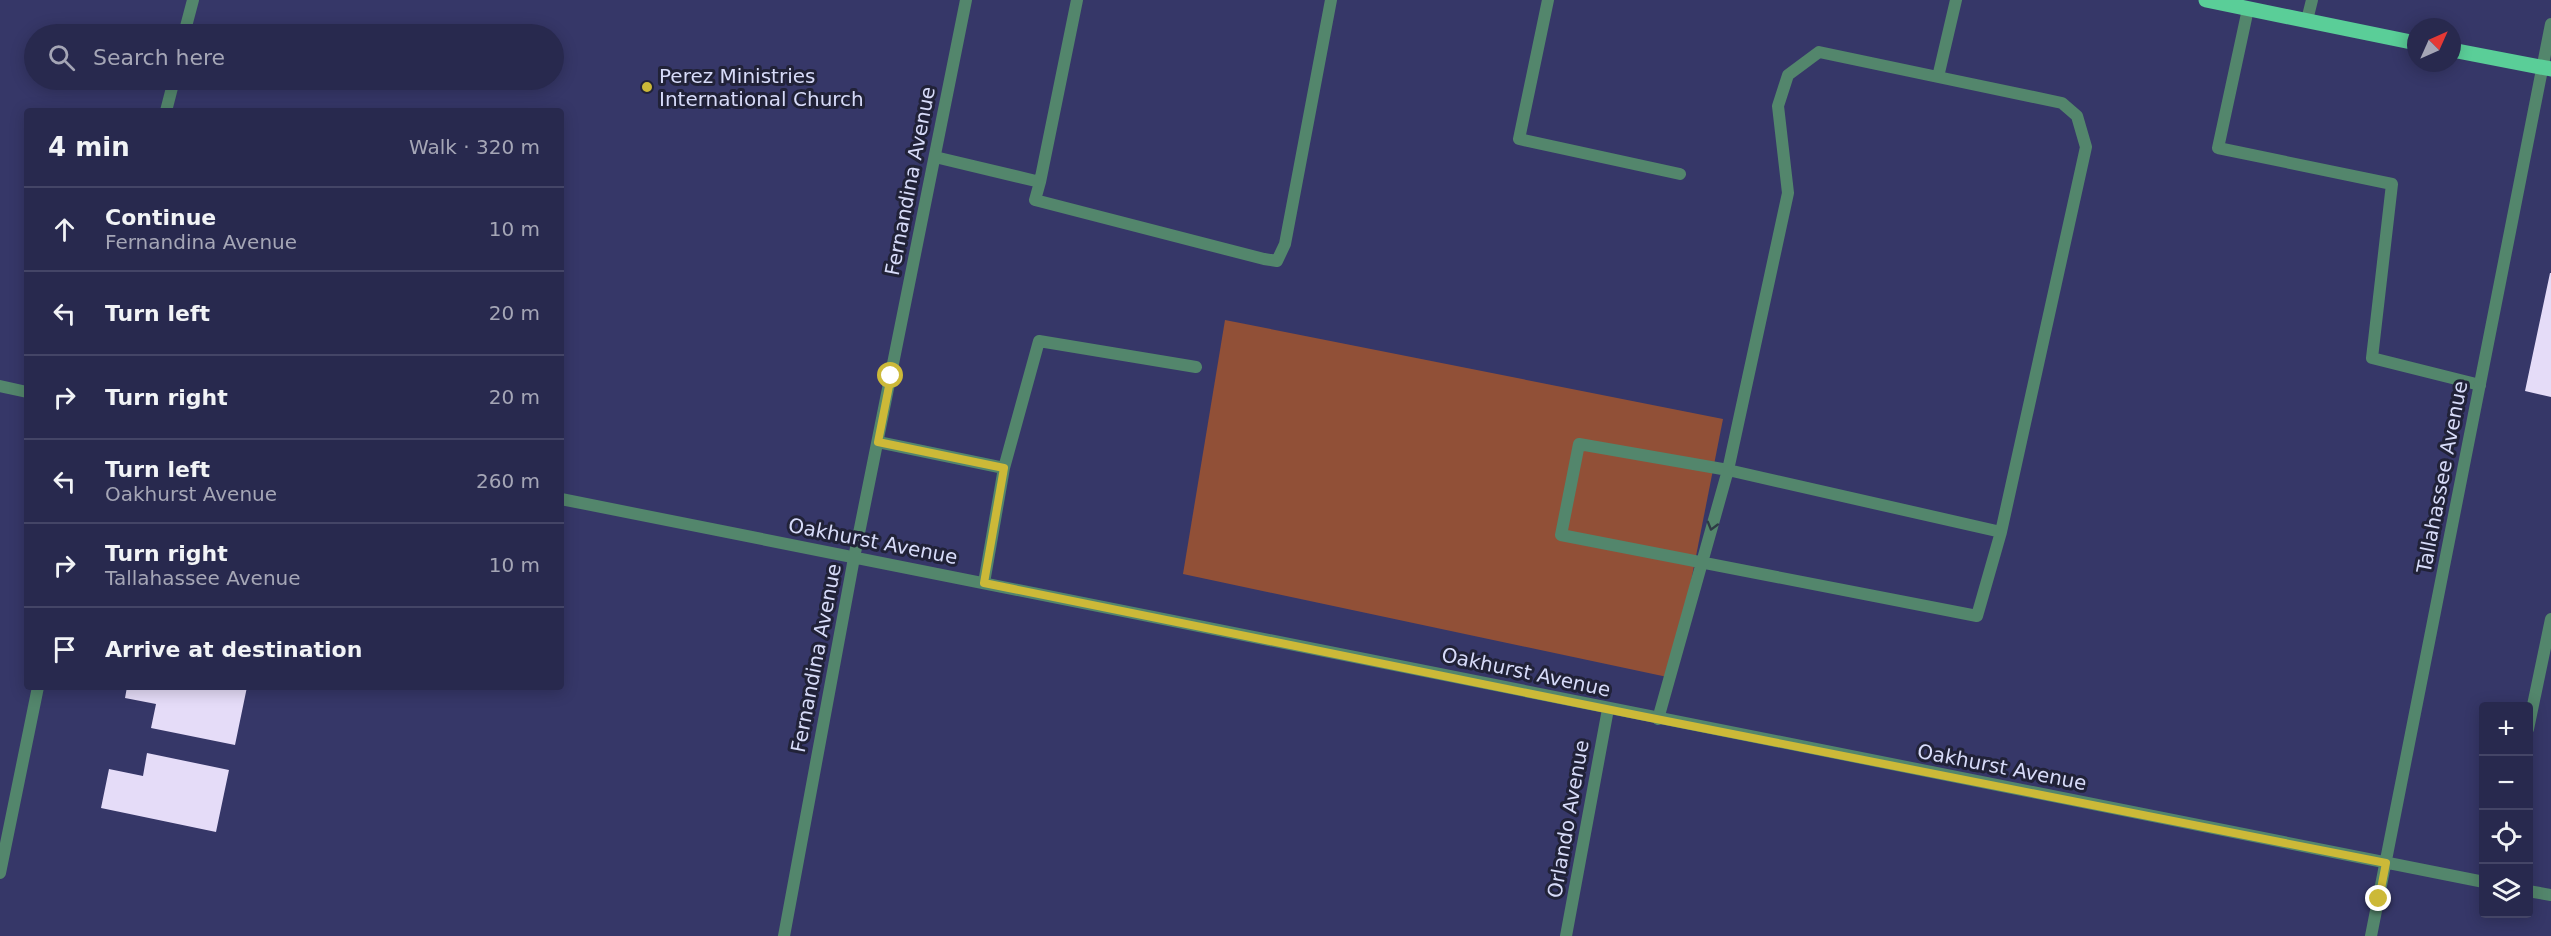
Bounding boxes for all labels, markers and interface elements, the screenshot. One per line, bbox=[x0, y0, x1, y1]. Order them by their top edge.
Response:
north arrow bbox=[2407, 18, 2461, 72]
search box bbox=[24, 24, 564, 90]
icon: search bbox=[45, 41, 78, 74]
text: Search here bbox=[93, 45, 225, 70]
place label: Perez Ministries International Church bbox=[659, 64, 864, 111]
marker: Perez Ministries International Church bbox=[640, 80, 654, 94]
street label: Fernandina Avenue bbox=[880, 84, 940, 278]
text: 4 min bbox=[48, 132, 130, 162]
text: Walk · 320 m bbox=[409, 135, 540, 159]
text: Continue bbox=[105, 205, 216, 230]
icon: ahead bbox=[48, 213, 81, 246]
text: 10 m bbox=[489, 217, 540, 241]
text: Fernandina Avenue bbox=[105, 230, 297, 254]
icon: left bbox=[48, 297, 81, 330]
text: Turn left bbox=[105, 301, 210, 326]
text: 20 m bbox=[489, 301, 540, 325]
route start bbox=[877, 362, 903, 388]
street label: Tallahassee Avenue bbox=[2411, 379, 2472, 576]
icon: right bbox=[48, 381, 81, 414]
text: Turn right bbox=[105, 385, 228, 410]
text: 20 m bbox=[489, 385, 540, 409]
text: Turn left bbox=[105, 457, 210, 482]
icon: left bbox=[48, 465, 81, 498]
text: 260 m bbox=[476, 469, 540, 493]
text: Oakhurst Avenue bbox=[105, 482, 277, 506]
street label: Oakhurst Avenue bbox=[786, 513, 960, 569]
one-way arrow bbox=[1707, 521, 1720, 531]
text: Turn right bbox=[105, 541, 228, 566]
icon: right bbox=[48, 549, 81, 582]
text: 10 m bbox=[489, 553, 540, 577]
street label: Fernandina Avenue bbox=[786, 561, 846, 755]
text: Tallahassee Avenue bbox=[105, 566, 301, 590]
icon: arrive bbox=[48, 633, 81, 666]
text: Arrive at destination bbox=[105, 637, 362, 662]
street label: Oakhurst Avenue bbox=[1439, 642, 1613, 702]
map controls bbox=[2479, 702, 2533, 918]
button: + bbox=[2479, 702, 2533, 756]
street label: Orlando Avenue bbox=[1542, 738, 1594, 900]
street label: Oakhurst Avenue bbox=[1915, 739, 2089, 795]
button: − bbox=[2479, 756, 2533, 810]
button: locate bbox=[2479, 810, 2533, 864]
button: layers bbox=[2479, 864, 2533, 918]
route end bbox=[2365, 885, 2391, 911]

